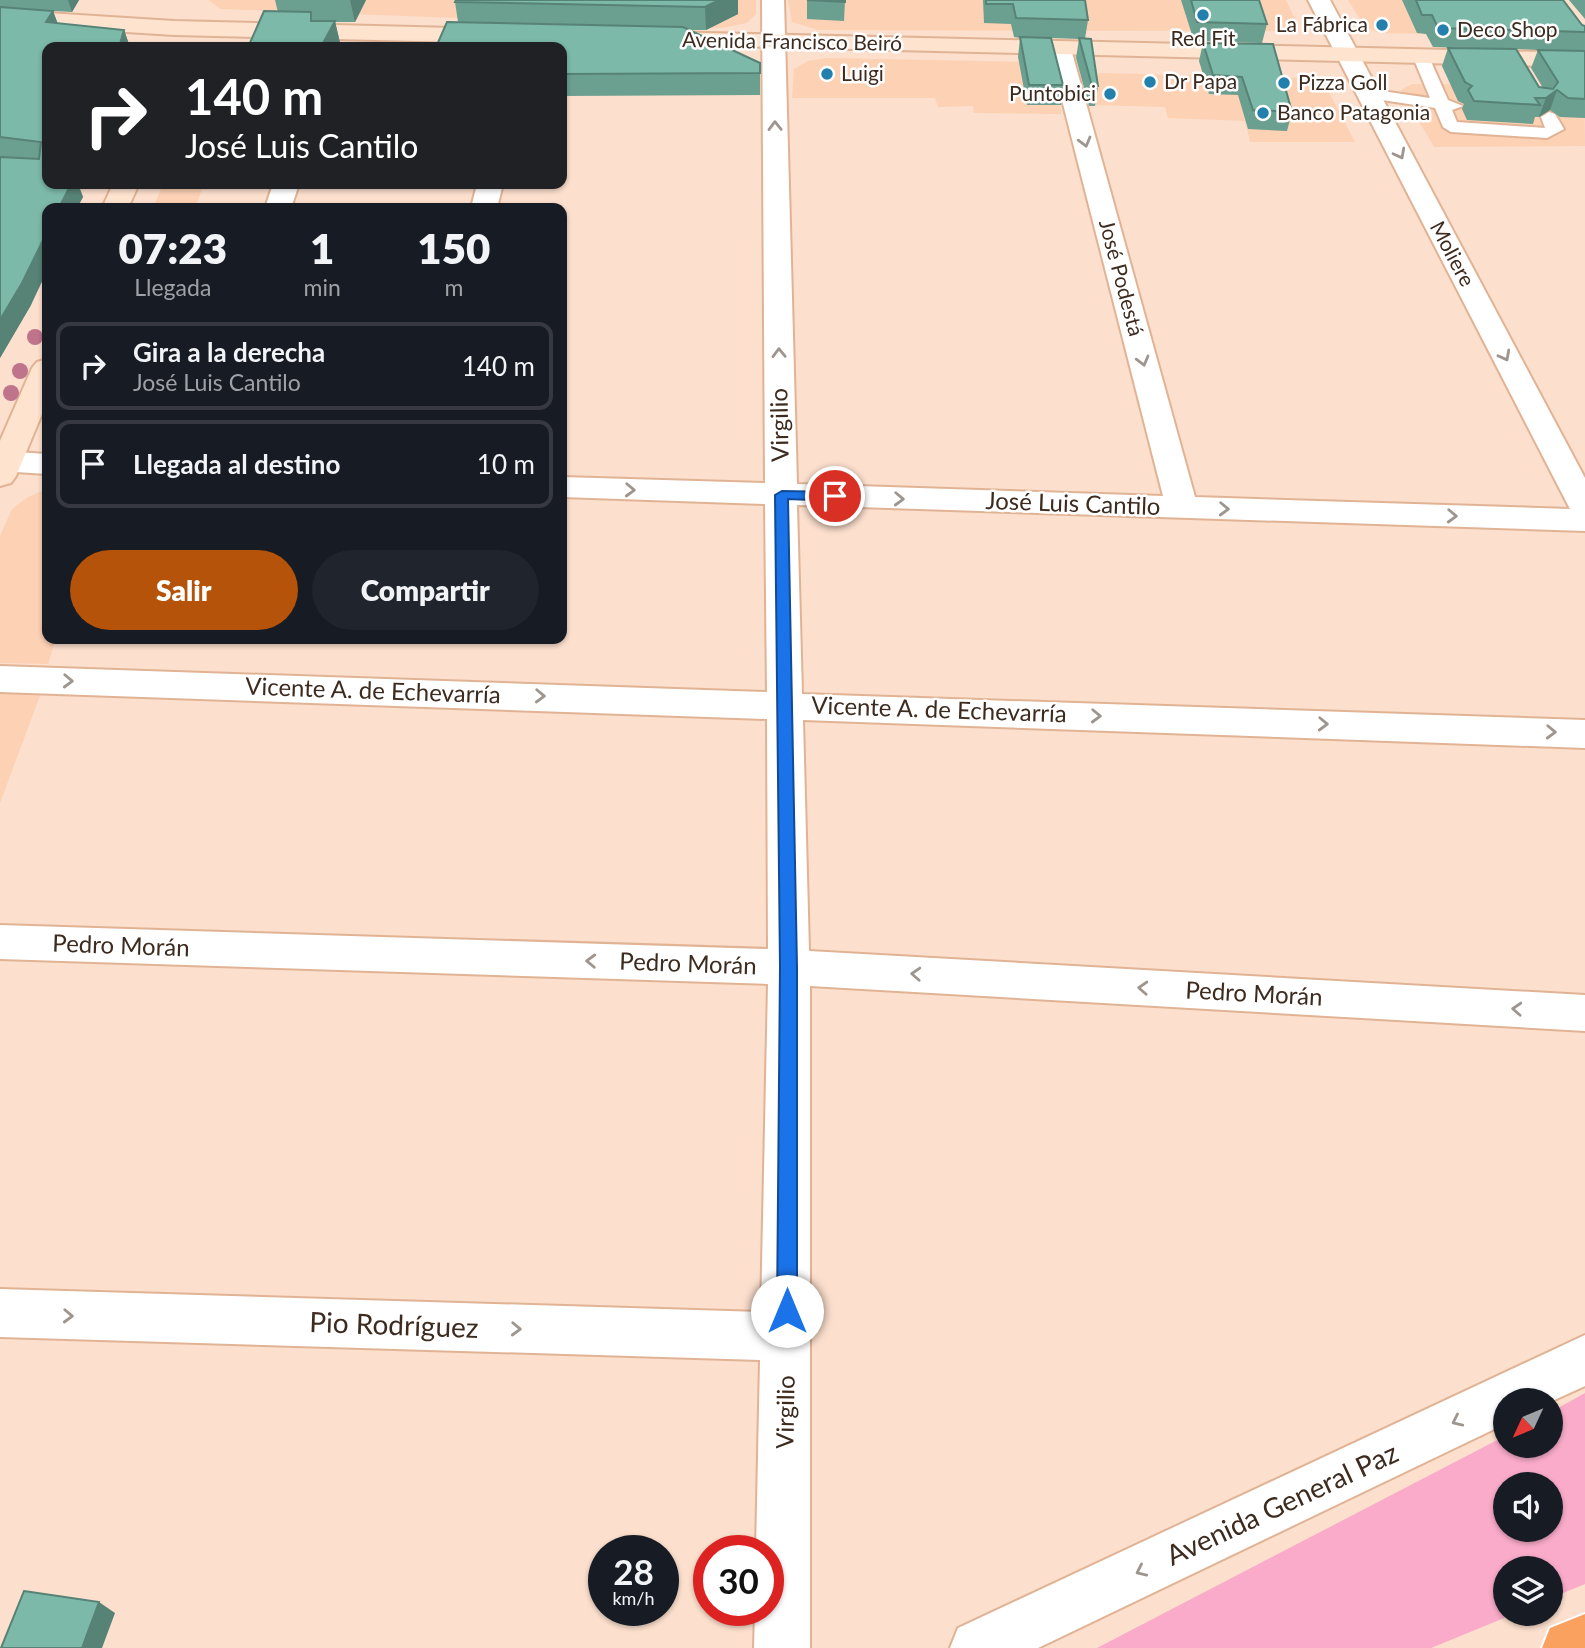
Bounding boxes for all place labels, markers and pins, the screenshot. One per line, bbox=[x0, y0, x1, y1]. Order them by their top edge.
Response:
marker: Red Fit bbox=[1195, 7, 1211, 23]
place label: La Fábrica bbox=[1276, 11, 1368, 36]
place label: Deco Shop bbox=[1457, 16, 1558, 41]
marker: La Fábrica bbox=[1374, 17, 1390, 33]
marker: Deco Shop bbox=[1435, 22, 1451, 38]
place label: Red Fit bbox=[1170, 25, 1236, 50]
place label: Luigi bbox=[841, 60, 884, 85]
marker: Luigi bbox=[819, 66, 835, 82]
place label: Dr Papa bbox=[1164, 68, 1237, 93]
place label: Pizza Goll bbox=[1298, 69, 1387, 94]
marker: Dr Papa bbox=[1142, 74, 1158, 90]
marker: Pizza Goll bbox=[1276, 75, 1292, 91]
place label: Puntobici bbox=[1009, 80, 1096, 105]
marker: Puntobici bbox=[1102, 86, 1118, 102]
place label: Banco Patagonia bbox=[1277, 99, 1430, 124]
marker: Banco Patagonia bbox=[1255, 105, 1271, 121]
pin bbox=[805, 466, 865, 526]

